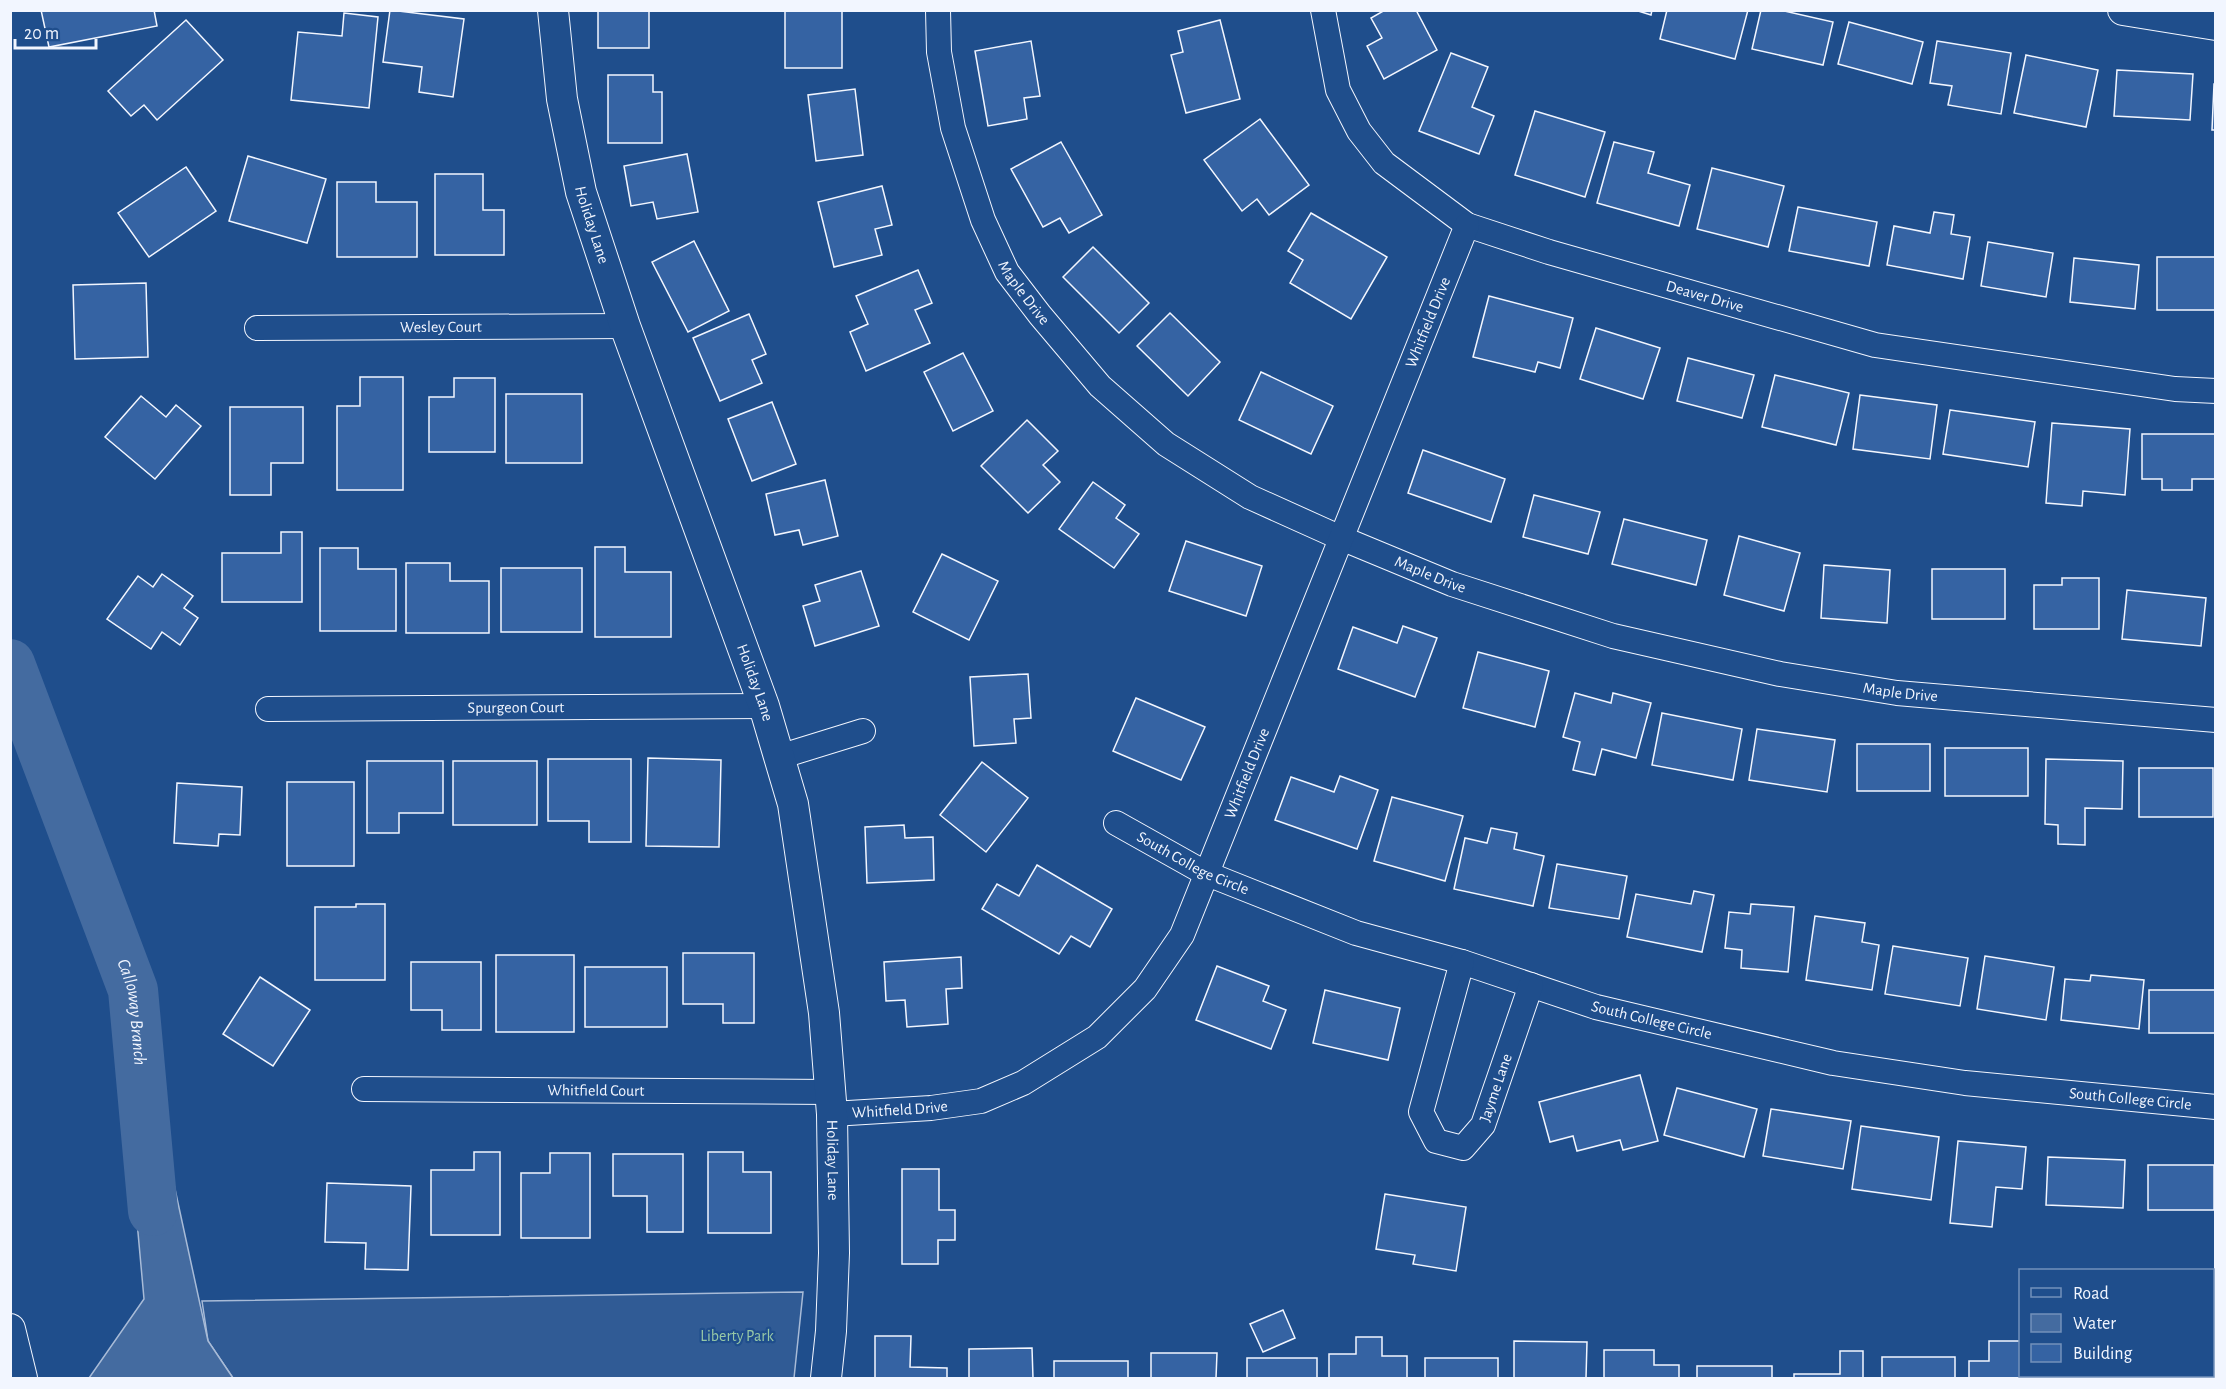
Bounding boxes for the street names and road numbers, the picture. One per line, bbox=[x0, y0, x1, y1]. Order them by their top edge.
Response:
street label: Holiday Lane bbox=[572, 185, 612, 266]
street label: Maple Drive bbox=[995, 259, 1053, 328]
street label: Whitfield Drive bbox=[1403, 275, 1453, 370]
street label: Deaver Drive bbox=[1664, 278, 1745, 315]
street label: Wesley Court bbox=[400, 319, 482, 336]
street label: Maple Drive bbox=[1392, 553, 1468, 596]
street label: Holiday Lane bbox=[734, 642, 776, 723]
street label: Maple Drive bbox=[1862, 680, 1939, 704]
street label: Spurgeon Court bbox=[468, 699, 564, 716]
street label: Whitfield Drive bbox=[1222, 726, 1272, 821]
street label: South College Circle bbox=[1134, 829, 1251, 898]
street label: South College Circle bbox=[1589, 998, 1713, 1042]
street label: Jayme Lane bbox=[1477, 1051, 1515, 1124]
street label: Whitfield Court bbox=[548, 1082, 644, 1099]
street label: South College Circle bbox=[2068, 1085, 2192, 1113]
street label: Whitfield Drive bbox=[852, 1098, 949, 1121]
street label: Holiday Lane bbox=[824, 1120, 841, 1201]

